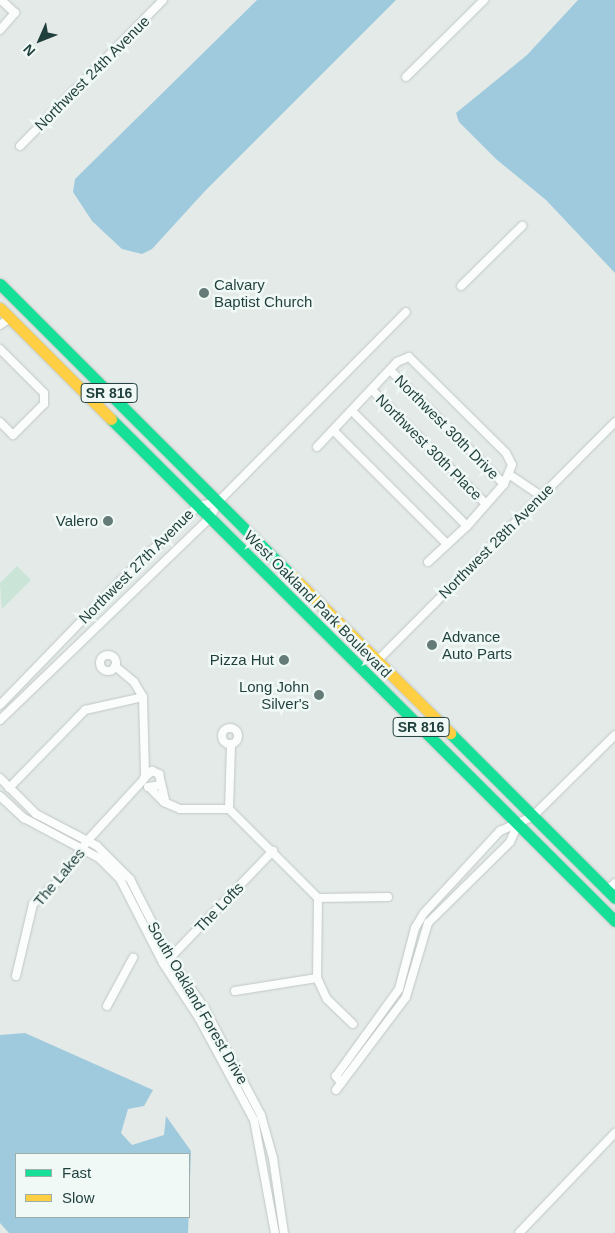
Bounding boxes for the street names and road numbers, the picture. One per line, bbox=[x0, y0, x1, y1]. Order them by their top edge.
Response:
street label: Northwest 24th Avenue bbox=[31, 12, 153, 134]
street label: Northwest 30th Drive bbox=[391, 371, 503, 483]
road number: SR 816 bbox=[80, 382, 138, 404]
street label: Northwest 30th Place bbox=[372, 390, 486, 504]
street label: Northwest 28th Avenue bbox=[435, 480, 557, 602]
street label: Northwest 27th Avenue bbox=[75, 505, 197, 627]
street label: West Oakland Park Boulevard bbox=[241, 527, 395, 681]
road number: SR 816 bbox=[392, 716, 450, 739]
street label: The Lakes bbox=[30, 844, 88, 910]
street label: The Lofts bbox=[191, 878, 247, 936]
street label: South Oakland Forest Drive bbox=[144, 918, 252, 1088]

